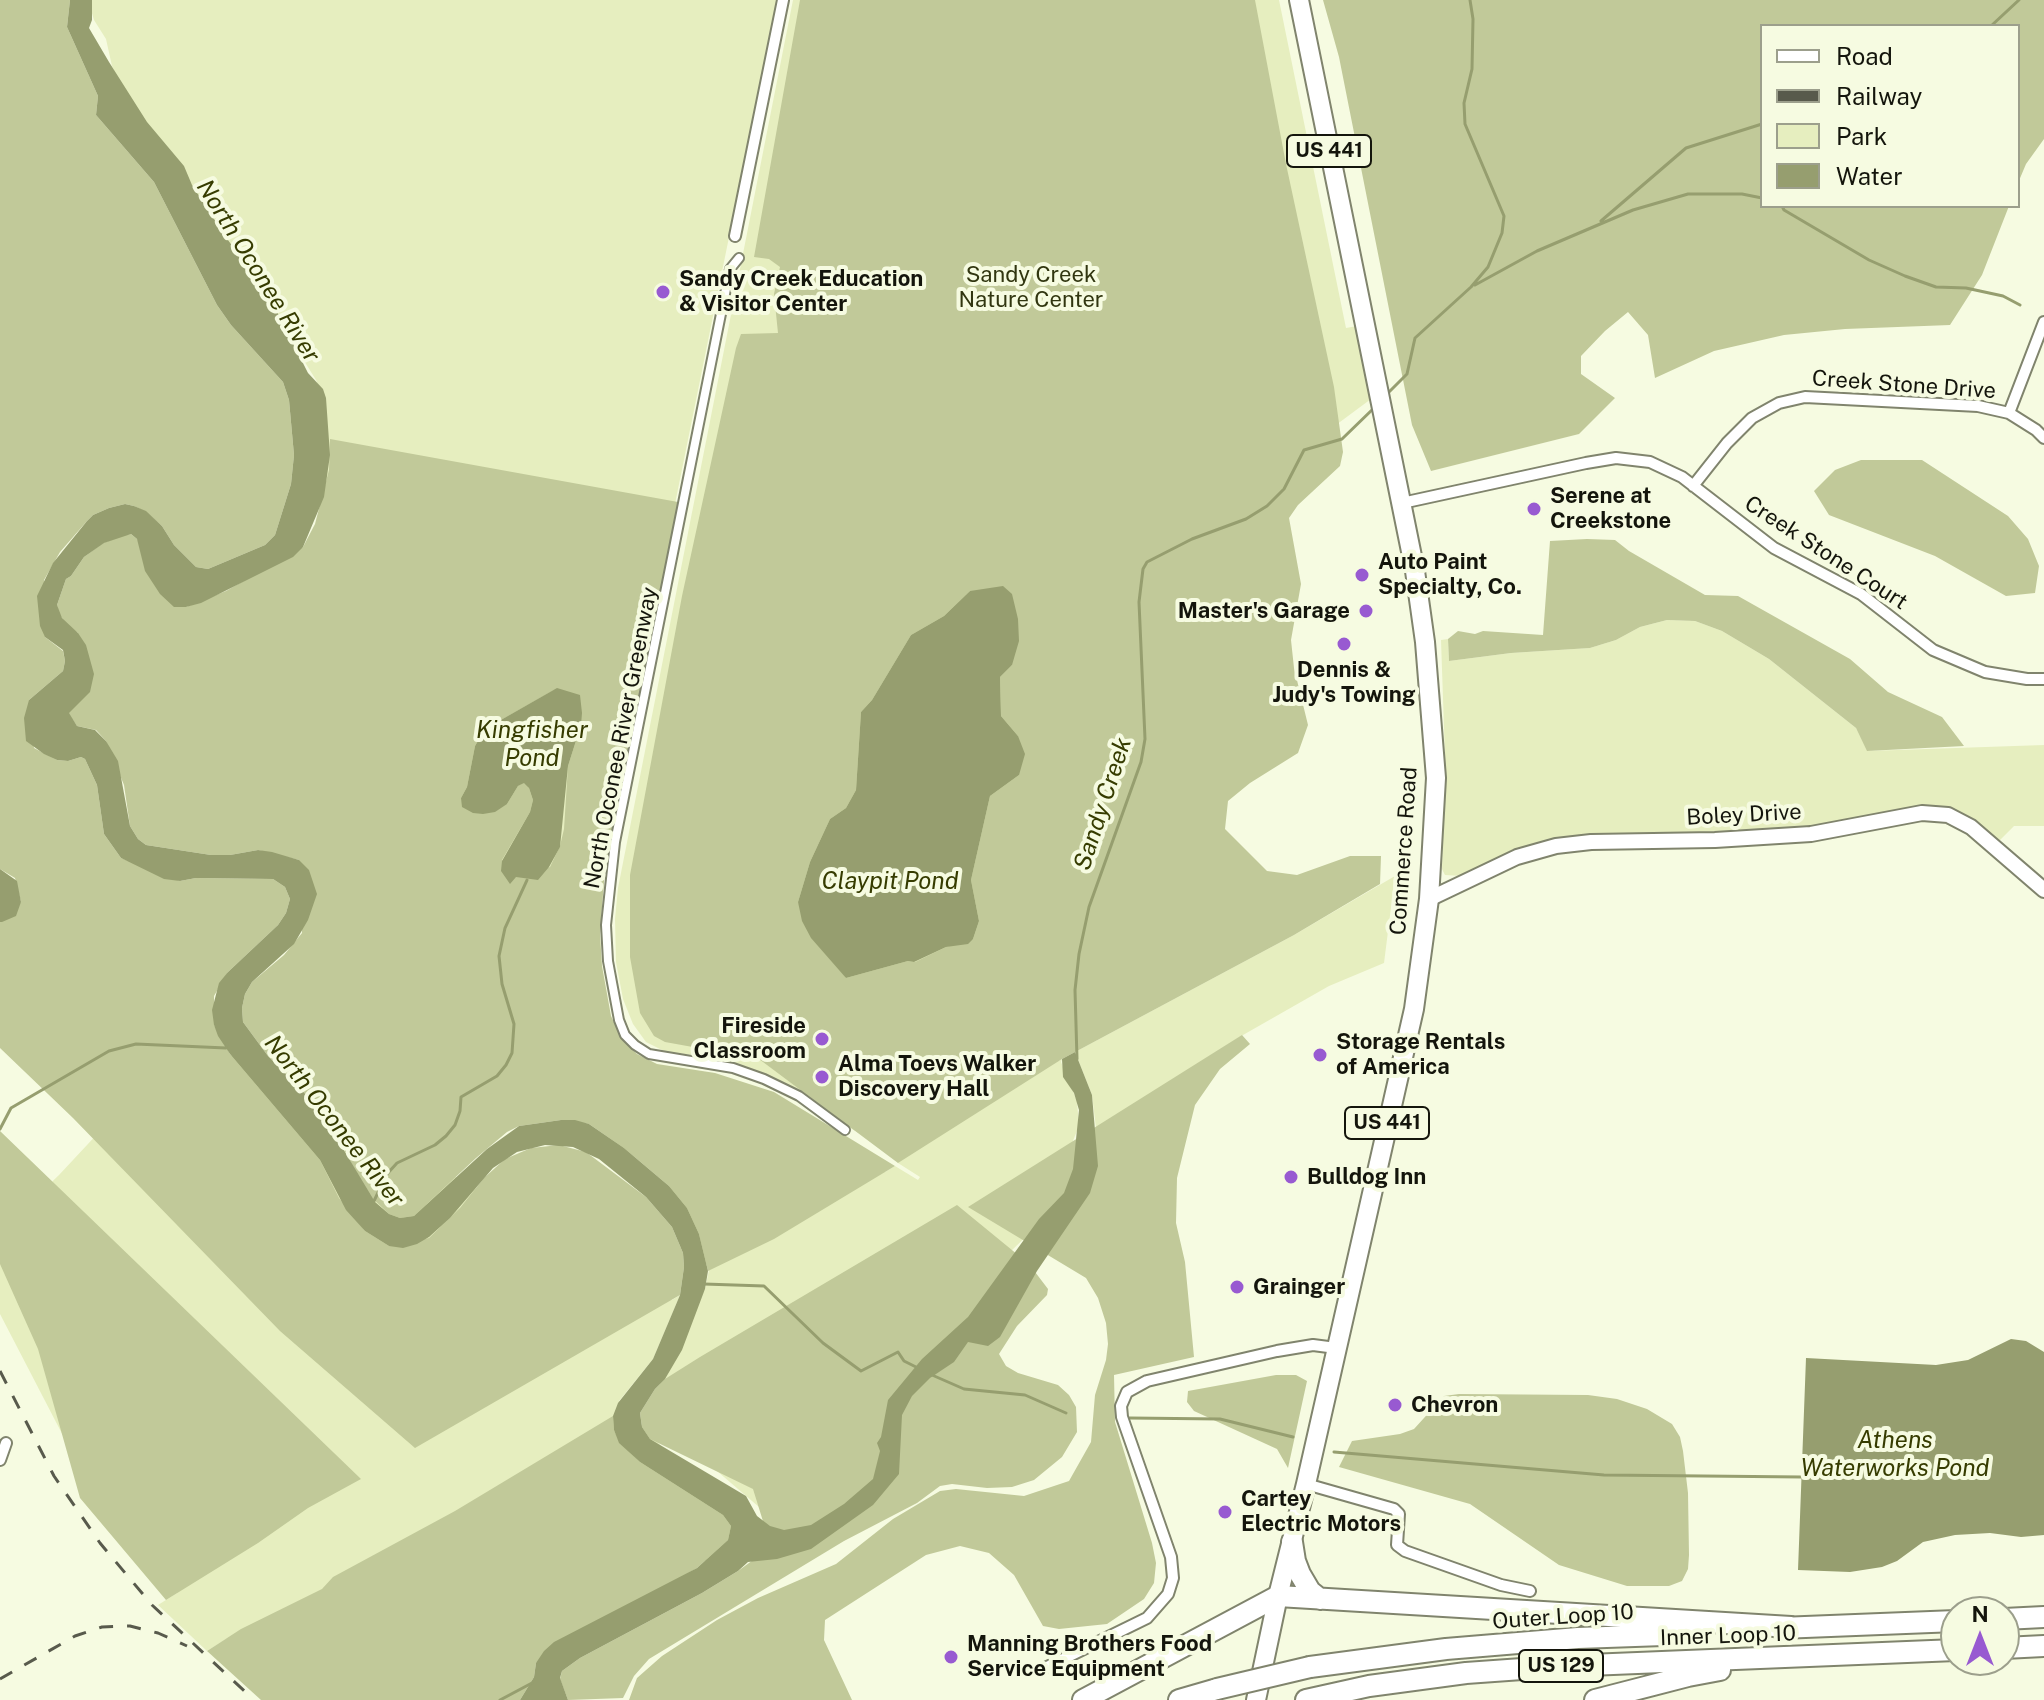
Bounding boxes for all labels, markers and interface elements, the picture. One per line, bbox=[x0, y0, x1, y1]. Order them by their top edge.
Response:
legend bbox=[1760, 24, 2020, 208]
text: Road bbox=[1836, 42, 1893, 70]
text: Railway bbox=[1836, 82, 1922, 110]
text: Park bbox=[1836, 122, 1887, 150]
road number: US 441 bbox=[1287, 135, 1371, 167]
text: Water bbox=[1836, 162, 1903, 190]
water label: North Oconee River bbox=[190, 174, 326, 368]
park label: Sandy Creek Nature Center bbox=[959, 262, 1103, 314]
place label: Sandy Creek Education & Visitor Center bbox=[679, 266, 923, 318]
marker: Sandy Creek Education & Visitor Center bbox=[654, 283, 672, 301]
street label: Creek Stone Drive bbox=[1811, 365, 1997, 405]
place label: Serene at Creekstone bbox=[1550, 483, 1671, 534]
street label: Creek Stone Court bbox=[1740, 490, 1912, 616]
marker: Serene at Creekstone bbox=[1525, 500, 1543, 518]
place label: Auto Paint Specialty, Co. bbox=[1378, 549, 1522, 600]
marker: Auto Paint Specialty, Co. bbox=[1353, 566, 1371, 584]
street label: North Oconee River Greenway bbox=[579, 585, 663, 891]
place label: Master's Garage bbox=[1178, 598, 1350, 624]
marker: Master's Garage bbox=[1357, 602, 1375, 620]
marker: Dennis & Judy's Towing bbox=[1335, 635, 1353, 653]
place label: Dennis & Judy's Towing bbox=[1272, 657, 1416, 708]
water label: Kingfisher Pond bbox=[476, 717, 588, 773]
water label: Sandy Creek bbox=[1068, 734, 1138, 874]
street label: Commerce Road bbox=[1385, 766, 1423, 936]
street label: Boley Drive bbox=[1686, 799, 1802, 831]
water label: Claypit Pond bbox=[822, 868, 958, 896]
place label: Fireside Classroom bbox=[694, 1013, 806, 1064]
water label: North Oconee River bbox=[258, 1029, 410, 1213]
place label: Storage Rentals of America bbox=[1336, 1029, 1505, 1080]
marker: Fireside Classroom bbox=[813, 1030, 831, 1048]
marker: Storage Rentals of America bbox=[1311, 1046, 1329, 1064]
place label: Alma Toevs Walker Discovery Hall bbox=[838, 1051, 1036, 1102]
marker: Alma Toevs Walker Discovery Hall bbox=[813, 1068, 831, 1086]
road number: US 441 bbox=[1345, 1107, 1429, 1139]
place label: Bulldog Inn bbox=[1307, 1164, 1426, 1190]
marker: Bulldog Inn bbox=[1282, 1168, 1300, 1186]
place label: Grainger bbox=[1253, 1274, 1345, 1300]
marker: Grainger bbox=[1228, 1278, 1246, 1296]
place label: Chevron bbox=[1411, 1392, 1498, 1418]
marker: Chevron bbox=[1386, 1396, 1404, 1414]
water label: Athens Waterworks Pond bbox=[1801, 1427, 1989, 1483]
place label: Cartey Electric Motors bbox=[1241, 1486, 1401, 1538]
marker: Cartey Electric Motors bbox=[1216, 1503, 1234, 1521]
north arrow bbox=[1940, 1596, 2020, 1676]
street label: Outer Loop 10 bbox=[1491, 1599, 1635, 1635]
text: N bbox=[1971, 1601, 1989, 1627]
street label: Inner Loop 10 bbox=[1660, 1620, 1796, 1652]
place label: Manning Brothers Food Service Equipment bbox=[967, 1631, 1212, 1682]
marker: Manning Brothers Food Service Equipment bbox=[942, 1648, 960, 1666]
road number: US 129 bbox=[1519, 1650, 1603, 1682]

